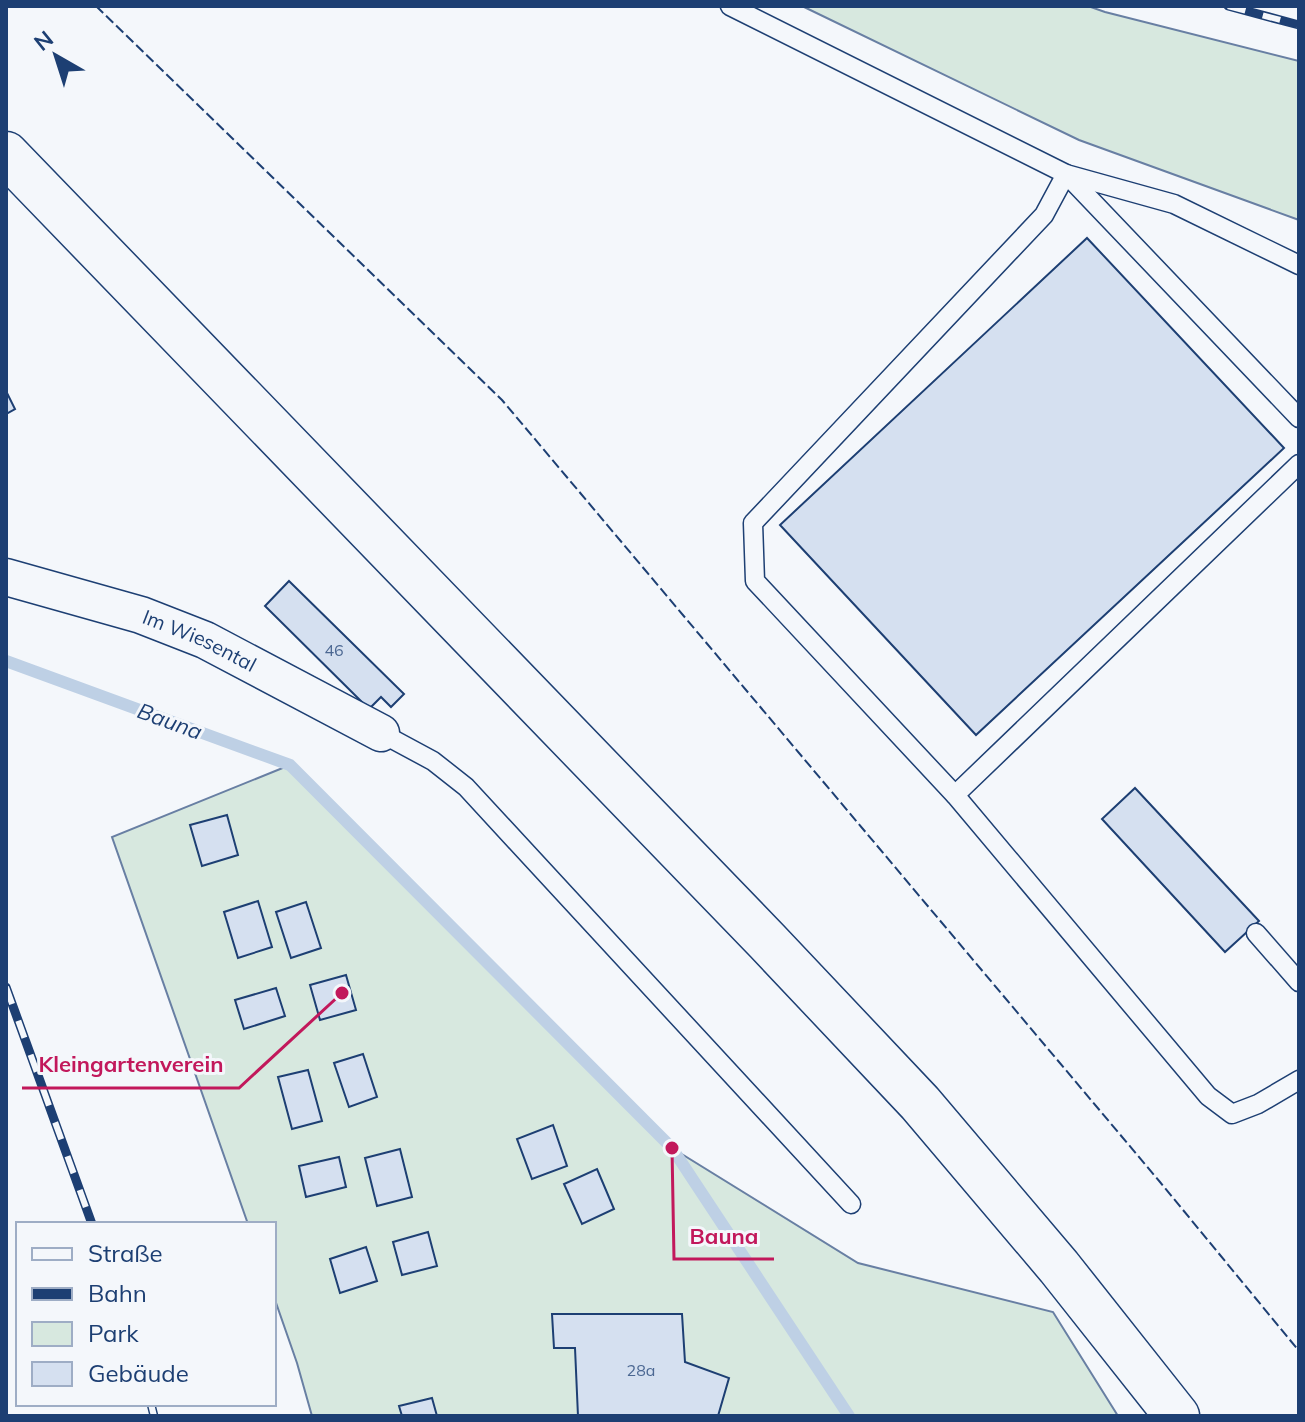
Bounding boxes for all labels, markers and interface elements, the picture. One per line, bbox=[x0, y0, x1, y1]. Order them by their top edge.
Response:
north arrow bbox=[16, 16, 96, 96]
text: N bbox=[28, 24, 59, 57]
street label: Im Wiesental bbox=[139, 604, 261, 677]
house number: 46 bbox=[324, 640, 344, 660]
water label: Bauna bbox=[134, 696, 206, 746]
callout: Kleingartenverein bbox=[22, 1042, 239, 1088]
text: Kleingartenverein bbox=[39, 1050, 223, 1078]
callout: Bauna bbox=[674, 1213, 774, 1259]
legend bbox=[16, 1222, 276, 1406]
text: Bauna bbox=[690, 1222, 758, 1250]
text: Straße bbox=[88, 1238, 163, 1268]
text: Bahn bbox=[88, 1278, 147, 1308]
text: Park bbox=[88, 1318, 139, 1348]
text: Gebäude bbox=[88, 1358, 189, 1388]
house number: 28a bbox=[627, 1360, 655, 1380]

